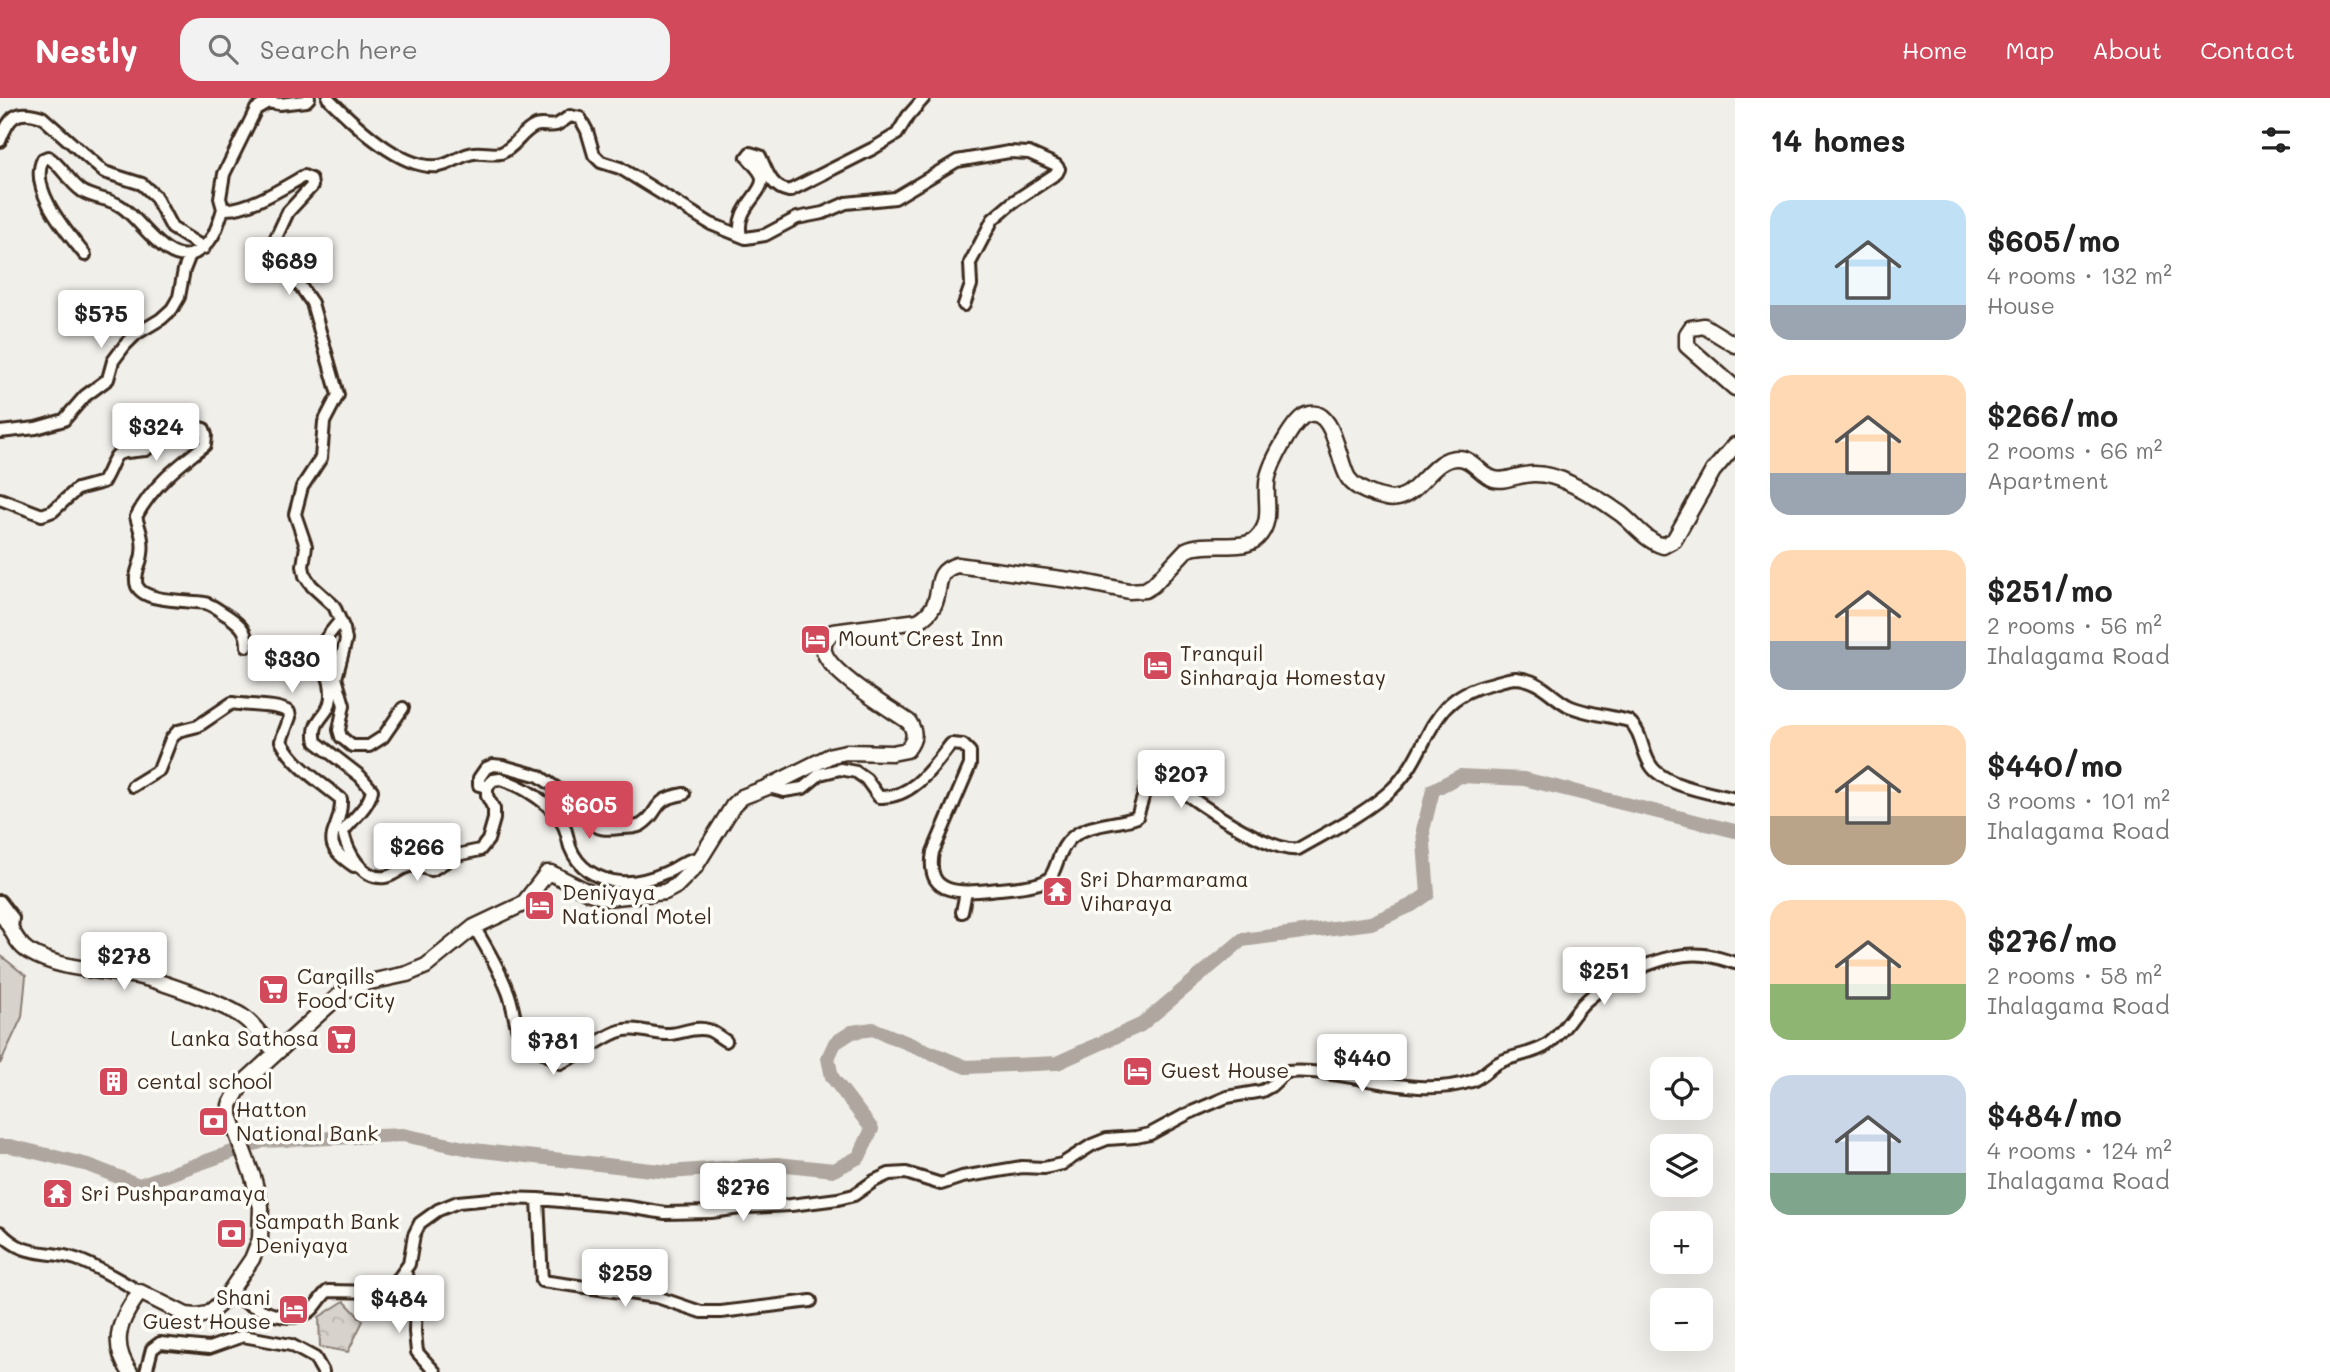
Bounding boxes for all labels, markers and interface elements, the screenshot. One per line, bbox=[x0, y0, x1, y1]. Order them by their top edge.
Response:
search box bbox=[180, 18, 670, 81]
text: Nestly bbox=[35, 28, 138, 71]
icon: search bbox=[204, 30, 242, 68]
text: Search here bbox=[260, 32, 418, 66]
text: Home bbox=[1902, 34, 1967, 65]
text: Map bbox=[2005, 34, 2054, 65]
text: About bbox=[2092, 34, 2162, 65]
text: Contact bbox=[2200, 34, 2295, 65]
text: 14 homes bbox=[1770, 120, 1906, 160]
icon: filters bbox=[2257, 121, 2295, 159]
text: $605/mo bbox=[1987, 220, 2120, 260]
icon: home bbox=[1826, 228, 1910, 312]
pin: $689 bbox=[248, 238, 330, 297]
text: $689 bbox=[261, 245, 317, 275]
text: 4 rooms · 132 m² bbox=[1987, 260, 2172, 290]
pin: $575 bbox=[60, 290, 142, 350]
text: House bbox=[1987, 290, 2055, 320]
text: $575 bbox=[74, 298, 128, 328]
text: $266/mo bbox=[1987, 395, 2118, 435]
icon: home bbox=[1826, 403, 1910, 487]
pin: $324 bbox=[115, 404, 197, 463]
text: $324 bbox=[128, 411, 184, 441]
text: 2 rooms · 66 m² bbox=[1987, 435, 2162, 465]
text: Apartment bbox=[1987, 465, 2109, 495]
text: $251/mo bbox=[1987, 570, 2113, 610]
icon: home bbox=[1826, 578, 1910, 662]
text: 2 rooms · 56 m² bbox=[1987, 610, 2162, 640]
hotel icon: Mount Crest Inn bbox=[798, 622, 832, 656]
place label: Mount Crest Inn bbox=[838, 624, 1003, 651]
pin: $330 bbox=[251, 636, 333, 695]
place label: Tranquil Sinharaja Homestay bbox=[1180, 639, 1386, 690]
text: Ihalagama Road bbox=[1987, 640, 2169, 670]
text: $330 bbox=[264, 643, 320, 673]
hotel icon: Tranquil Sinharaja Homestay bbox=[1140, 649, 1174, 683]
text: $440/mo bbox=[1987, 745, 2122, 785]
pin: $207 bbox=[1140, 750, 1222, 810]
icon: home bbox=[1826, 753, 1910, 837]
text: $207 bbox=[1154, 758, 1208, 788]
pin: $605 bbox=[548, 782, 630, 841]
text: 3 rooms · 101 m² bbox=[1987, 785, 2170, 815]
text: $605 bbox=[561, 789, 617, 819]
text: Ihalagama Road bbox=[1987, 815, 2169, 845]
pin: $266 bbox=[376, 824, 458, 883]
text: $266 bbox=[390, 831, 444, 861]
place label: Sri Dharmarama Viharaya bbox=[1080, 865, 1249, 916]
temple icon: Sri Dharmarama Viharaya bbox=[1040, 875, 1074, 909]
place label: Deniyaya National Motel bbox=[562, 878, 712, 929]
hotel icon: Deniyaya National Motel bbox=[522, 888, 556, 922]
text: $276/mo bbox=[1987, 920, 2117, 960]
icon: home bbox=[1826, 928, 1910, 1012]
pin: $278 bbox=[83, 932, 165, 992]
text: $278 bbox=[97, 940, 151, 970]
pin: $251 bbox=[1563, 948, 1645, 1007]
text: $251 bbox=[1579, 955, 1629, 985]
text: 2 rooms · 58 m² bbox=[1987, 960, 2162, 990]
place label: Cargills Food City bbox=[297, 962, 395, 1013]
supermarket icon: Cargills Food City bbox=[257, 972, 291, 1006]
text: Ihalagama Road bbox=[1987, 990, 2169, 1020]
pin: $781 bbox=[512, 1018, 594, 1077]
supermarket icon: Lanka Sathosa bbox=[325, 1022, 359, 1056]
place label: Lanka Sathosa bbox=[171, 1024, 319, 1051]
text: $781 bbox=[527, 1025, 579, 1055]
pin: $440 bbox=[1321, 1034, 1403, 1094]
text: $440 bbox=[1333, 1042, 1391, 1072]
hotel icon: Guest House bbox=[1121, 1054, 1155, 1088]
place label: Guest House bbox=[1161, 1056, 1289, 1083]
map controls bbox=[1650, 1057, 1713, 1351]
button: locate bbox=[1650, 1057, 1713, 1120]
building icon: cental school bbox=[97, 1065, 131, 1099]
place label: cental school bbox=[137, 1067, 273, 1094]
place label: Hatton National Bank bbox=[236, 1095, 378, 1146]
text: $484/mo bbox=[1987, 1095, 2122, 1135]
icon: home bbox=[1826, 1103, 1910, 1187]
bank icon: Hatton National Bank bbox=[196, 1105, 230, 1139]
button: layers bbox=[1650, 1134, 1713, 1197]
text: 4 rooms · 124 m² bbox=[1987, 1135, 2172, 1165]
pin: $276 bbox=[702, 1164, 784, 1223]
text: Ihalagama Road bbox=[1987, 1165, 2169, 1195]
text: $276 bbox=[716, 1171, 770, 1201]
temple icon: Sri Pushparamaya bbox=[41, 1177, 75, 1211]
place label: Sri Pushparamaya bbox=[81, 1179, 266, 1206]
place label: Sampath Bank Deniyaya bbox=[255, 1207, 399, 1258]
button: + bbox=[1650, 1211, 1713, 1274]
bank icon: Sampath Bank Deniyaya bbox=[215, 1217, 249, 1251]
pin: $259 bbox=[584, 1250, 666, 1309]
text: $259 bbox=[598, 1257, 652, 1287]
pin: $484 bbox=[358, 1276, 440, 1335]
place label: Shani Guest House bbox=[143, 1283, 271, 1334]
text: $484 bbox=[370, 1283, 428, 1313]
button: − bbox=[1650, 1288, 1713, 1351]
hotel icon: Shani Guest House bbox=[277, 1293, 311, 1327]

